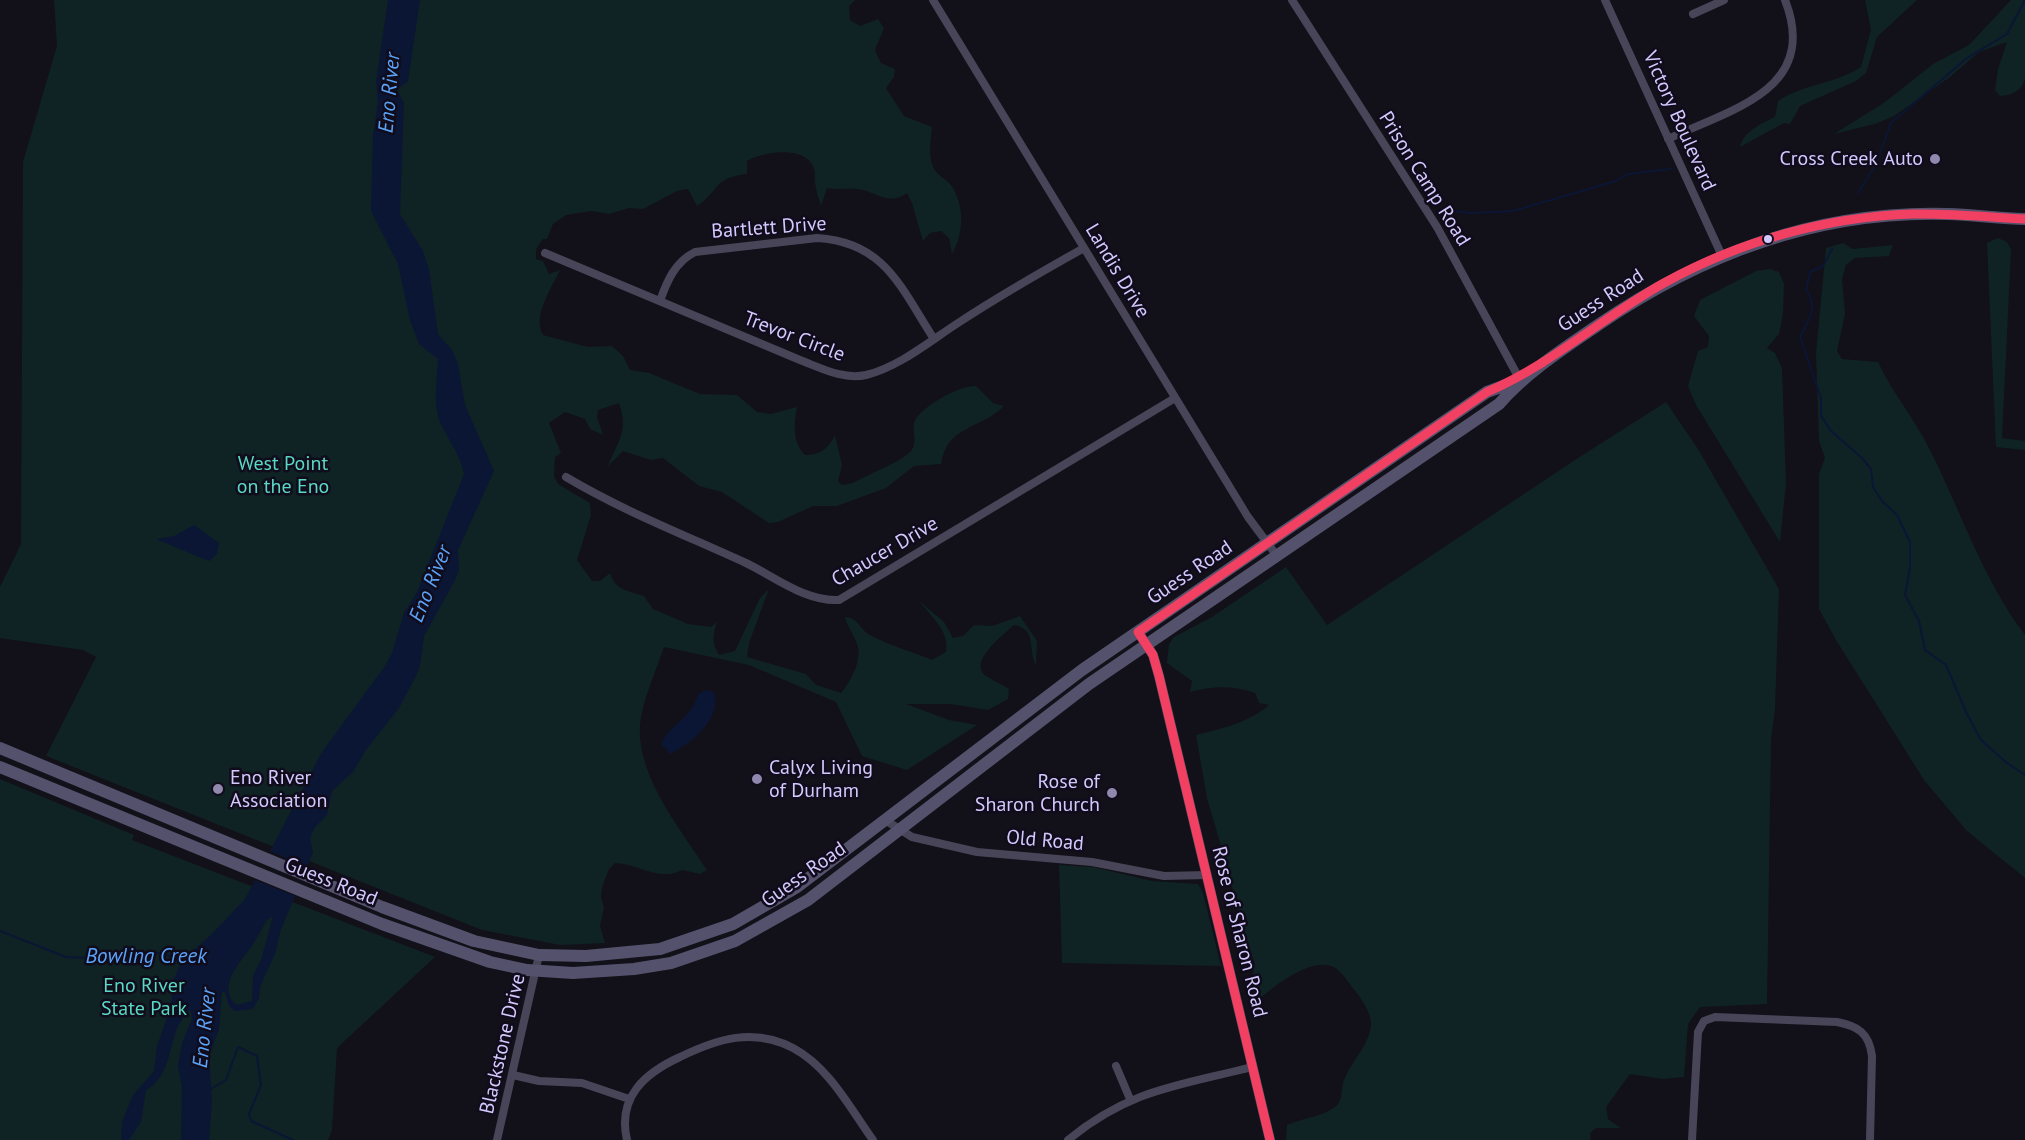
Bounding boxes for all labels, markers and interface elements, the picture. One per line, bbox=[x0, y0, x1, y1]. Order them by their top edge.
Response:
street label: Victory Boulevard bbox=[1637, 47, 1721, 195]
water label: Eno River bbox=[374, 52, 406, 134]
street label: Prison Camp Road bbox=[1373, 107, 1475, 251]
place label: Cross Creek Auto bbox=[1780, 147, 1923, 171]
marker: Cross Creek Auto bbox=[1928, 152, 1942, 166]
street label: Bartlett Drive bbox=[711, 212, 827, 244]
street label: Landis Drive bbox=[1080, 220, 1154, 322]
unlabelled marker bbox=[1762, 233, 1774, 245]
street label: Guess Road bbox=[1553, 264, 1649, 338]
street label: Trevor Circle bbox=[740, 307, 848, 367]
park label: West Point on the Eno bbox=[237, 452, 329, 499]
street label: Chaucer Drive bbox=[828, 512, 942, 592]
street label: Guess Road bbox=[1143, 536, 1237, 610]
water label: Eno River bbox=[404, 542, 458, 626]
place label: Calyx Living of Durham bbox=[769, 756, 873, 803]
place label: Eno River Association bbox=[230, 766, 327, 813]
place label: Rose of Sharon Church bbox=[975, 770, 1100, 817]
marker: Calyx Living of Durham bbox=[750, 772, 764, 786]
marker: Eno River Association bbox=[211, 782, 225, 796]
marker: Rose of Sharon Church bbox=[1105, 786, 1119, 800]
street label: Old Road bbox=[1005, 826, 1085, 856]
street label: Guess Road bbox=[757, 837, 851, 913]
street label: Rose of Sharon Road bbox=[1206, 844, 1272, 1020]
street label: Guess Road bbox=[281, 853, 381, 911]
water label: Bowling Creek bbox=[85, 944, 207, 970]
street label: Blackstone Drive bbox=[475, 972, 531, 1116]
park label: Eno River State Park bbox=[101, 974, 187, 1021]
water label: Eno River bbox=[188, 987, 222, 1069]

